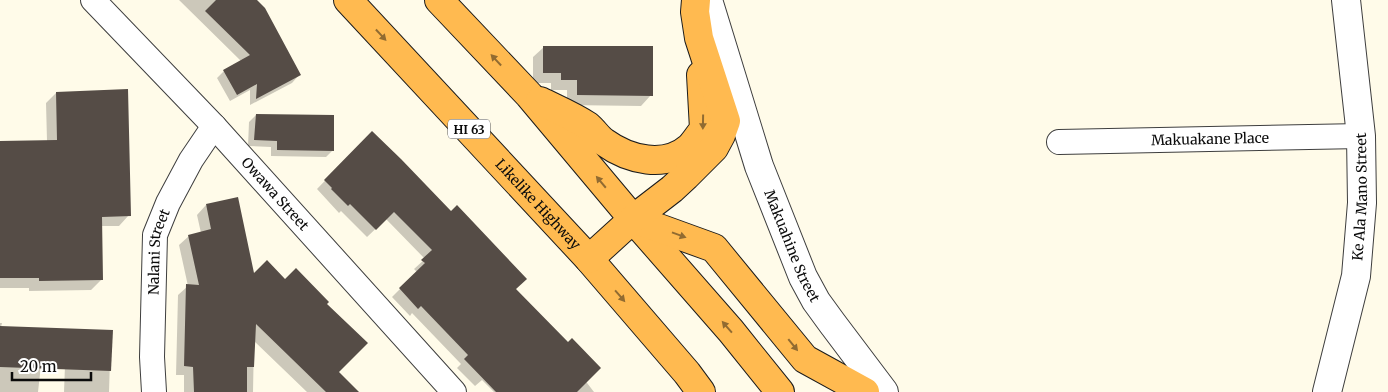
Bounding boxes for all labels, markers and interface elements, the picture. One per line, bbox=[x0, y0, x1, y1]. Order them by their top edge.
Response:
one-way arrow bbox=[375, 29, 387, 41]
one-way arrow bbox=[490, 54, 502, 66]
one-way arrow bbox=[699, 114, 707, 130]
road number: HI 63 bbox=[448, 120, 490, 138]
street label: Makuakane Place bbox=[1151, 129, 1269, 149]
street label: Ke Ala Mano Street bbox=[1348, 131, 1371, 261]
street label: Owawa Street bbox=[238, 153, 313, 235]
street label: Likelike Highway bbox=[492, 155, 585, 254]
one-way arrow bbox=[596, 175, 607, 188]
street label: Makuahine Street bbox=[760, 187, 824, 306]
street label: Nalani Street bbox=[145, 206, 174, 295]
one-way arrow bbox=[672, 231, 687, 239]
one-way arrow bbox=[615, 289, 626, 302]
one-way arrow bbox=[722, 320, 733, 333]
one-way arrow bbox=[788, 338, 799, 351]
scale bar bbox=[12, 350, 91, 382]
text: 20 m bbox=[20, 357, 57, 376]

